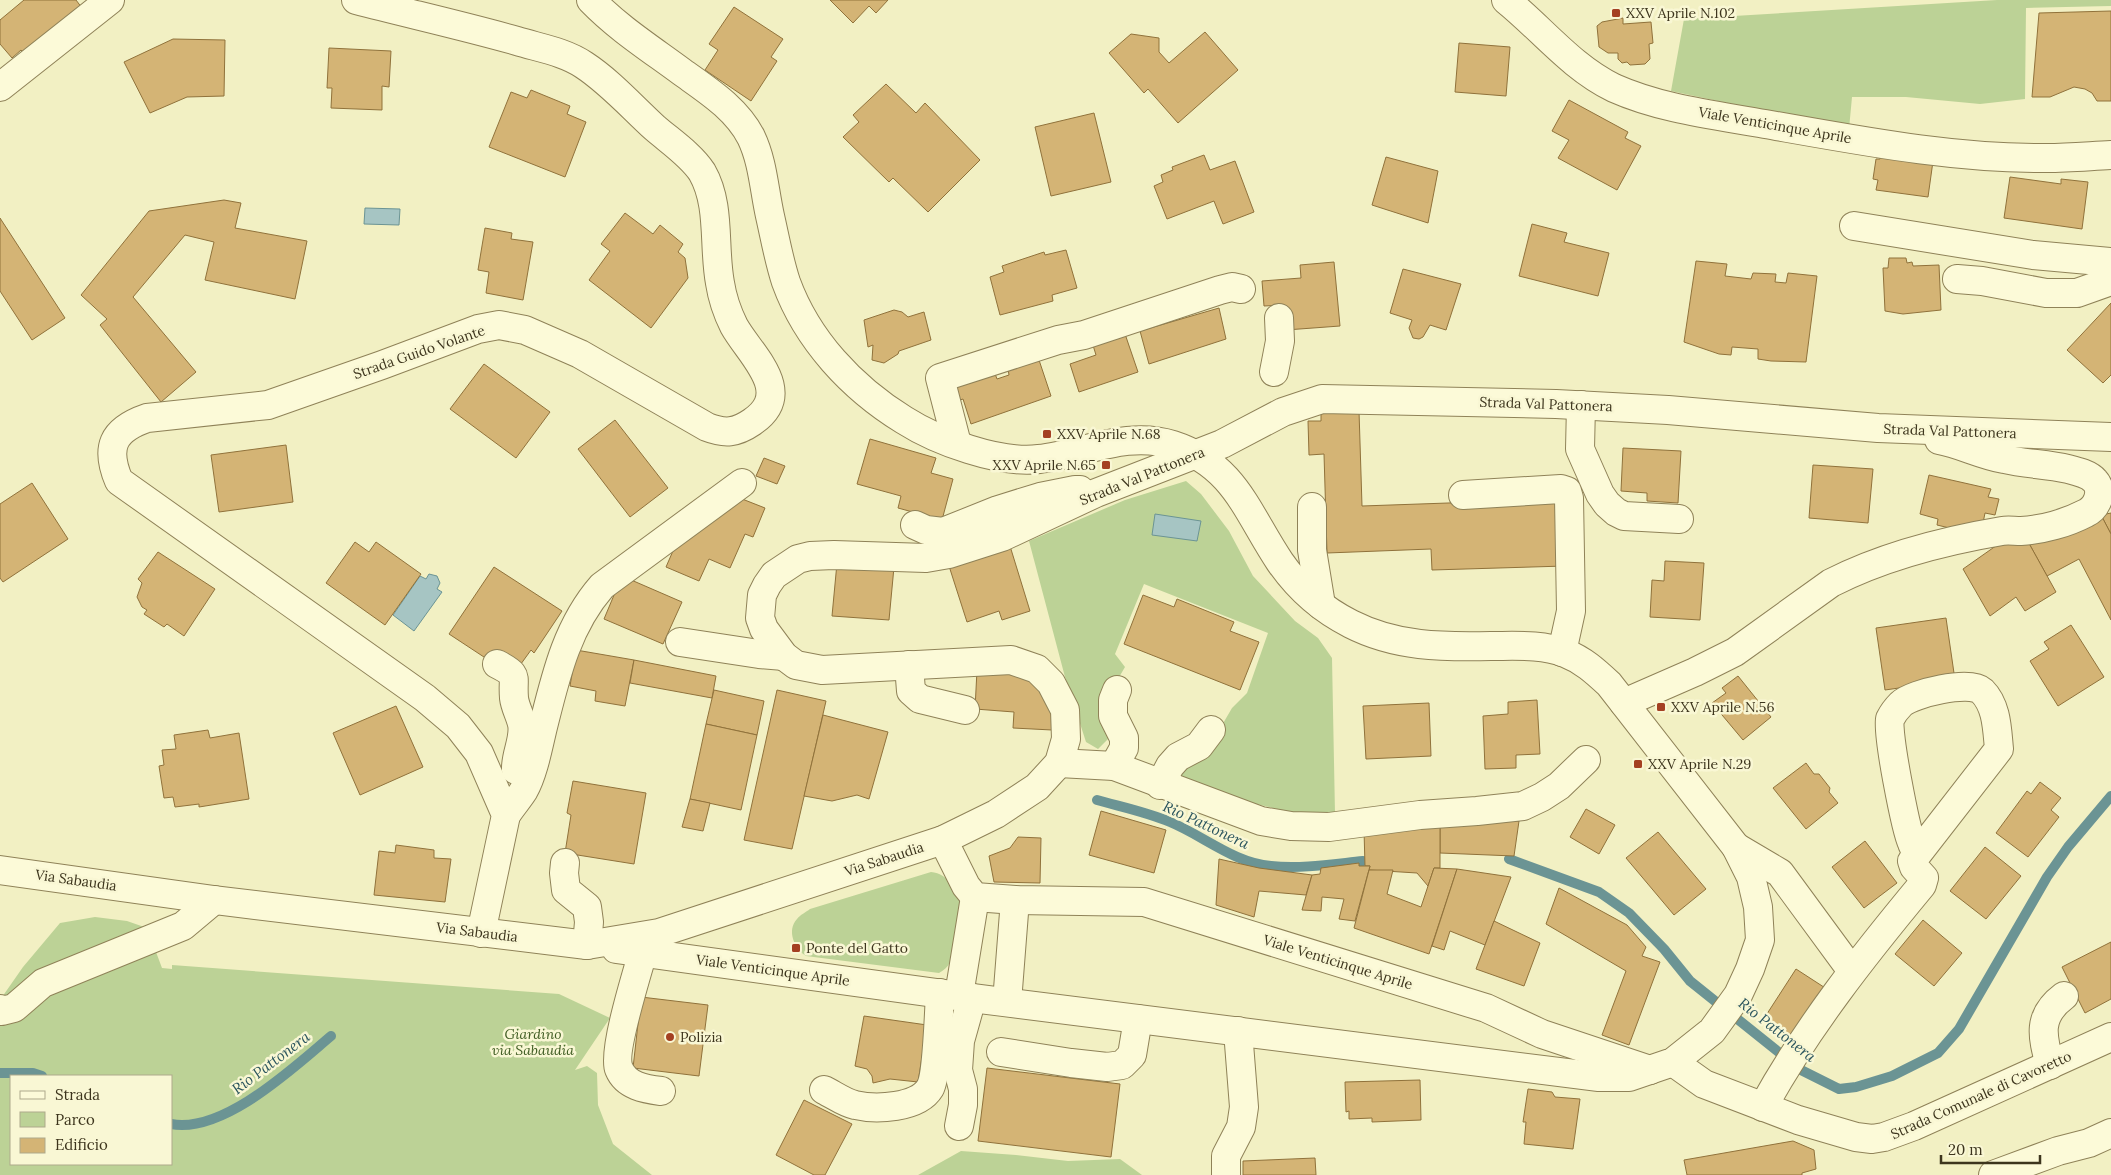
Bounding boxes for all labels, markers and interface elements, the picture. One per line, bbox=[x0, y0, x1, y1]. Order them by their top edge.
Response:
place label: XXV Aprile N.102 bbox=[1626, 4, 1735, 22]
marker: XXV Aprile N.102 bbox=[1610, 7, 1622, 19]
street label: Viale Venticinque Aprile bbox=[1696, 102, 1853, 147]
street label: Strada Guido Volante bbox=[351, 321, 488, 383]
street label: Strada Val Pattonera bbox=[1479, 393, 1613, 415]
street label: Strada Val Pattonera bbox=[1883, 420, 2017, 442]
place label: XXV Aprile N.68 bbox=[1057, 425, 1161, 443]
marker: XXV Aprile N.68 bbox=[1041, 428, 1053, 440]
street label: Strada Val Pattonera bbox=[1077, 443, 1207, 509]
place label: XXV Aprile N.65 bbox=[993, 456, 1096, 474]
marker: XXV Aprile N.65 bbox=[1100, 459, 1112, 471]
place label: XXV Aprile N.56 bbox=[1671, 698, 1775, 716]
marker: XXV Aprile N.56 bbox=[1655, 701, 1667, 713]
place label: XXV Aprile N.29 bbox=[1648, 755, 1751, 773]
marker: XXV Aprile N.29 bbox=[1632, 758, 1644, 770]
water label: Rio Pattonera bbox=[1160, 796, 1253, 853]
street label: Via Sabaudia bbox=[841, 838, 926, 881]
street label: Via Sabaudia bbox=[33, 865, 118, 895]
street label: Via Sabaudia bbox=[434, 918, 519, 946]
street label: Viale Venticinque Aprile bbox=[1260, 930, 1415, 993]
place label: Ponte del Gatto bbox=[806, 939, 908, 957]
marker: Ponte del Gatto bbox=[790, 942, 802, 954]
street label: Viale Venticinque Aprile bbox=[694, 950, 851, 990]
water label: Rio Pattonera bbox=[1735, 994, 1820, 1066]
park label: Giardino via Sabaudia bbox=[492, 1025, 574, 1059]
water label: Rio Pattonera bbox=[228, 1027, 314, 1098]
place label: Polizia bbox=[680, 1028, 723, 1046]
marker: Polizia bbox=[664, 1031, 676, 1043]
street label: Strada Comunale di Cavoretto bbox=[1888, 1047, 2074, 1143]
legend bbox=[10, 1075, 172, 1165]
text: Strada bbox=[55, 1085, 100, 1104]
text: Parco bbox=[55, 1110, 95, 1129]
scale bar bbox=[1941, 1132, 2040, 1164]
text: Edificio bbox=[55, 1135, 108, 1154]
text: 20 m bbox=[1948, 1140, 1983, 1159]

